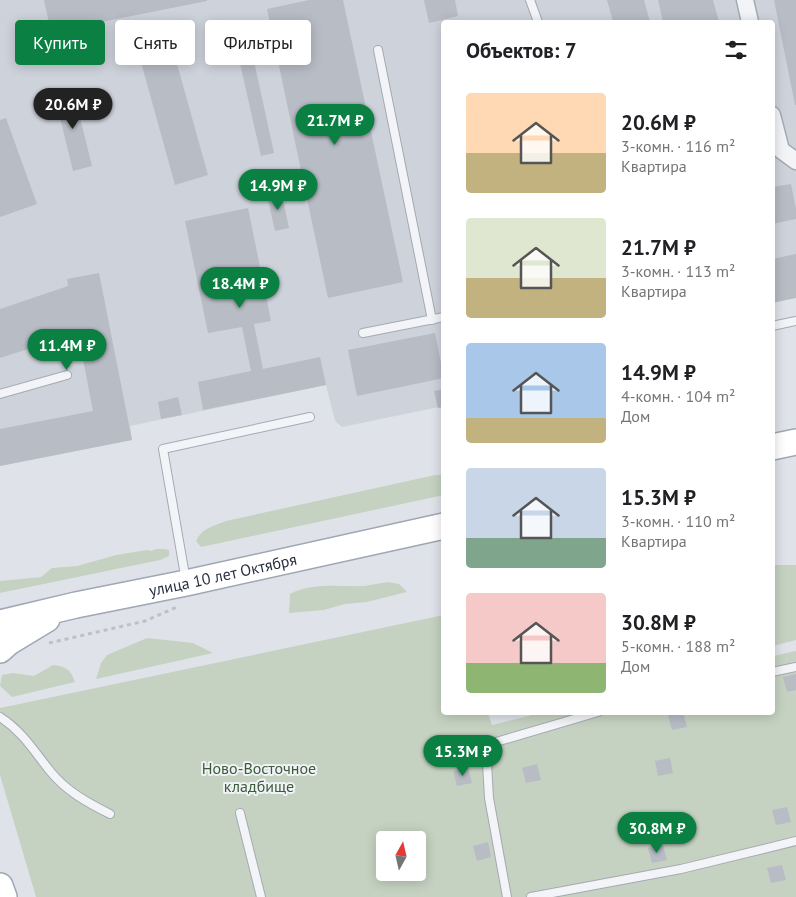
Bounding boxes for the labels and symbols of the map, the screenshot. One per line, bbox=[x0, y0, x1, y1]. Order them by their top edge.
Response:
pin: 20.6M ₽ bbox=[27, 88, 119, 130]
pin: 21.7M ₽ bbox=[289, 104, 381, 146]
pin: 14.9M ₽ bbox=[232, 168, 324, 211]
pin: 18.4M ₽ bbox=[194, 266, 286, 309]
pin: 11.4M ₽ bbox=[21, 328, 113, 371]
street label: улица 10 лет Октября bbox=[147, 549, 299, 600]
pin: 15.3M ₽ bbox=[417, 734, 509, 777]
park label: Ново-Восточное кладбище bbox=[202, 758, 316, 796]
pin: 30.8M ₽ bbox=[611, 812, 703, 854]
north arrow bbox=[376, 831, 426, 881]

